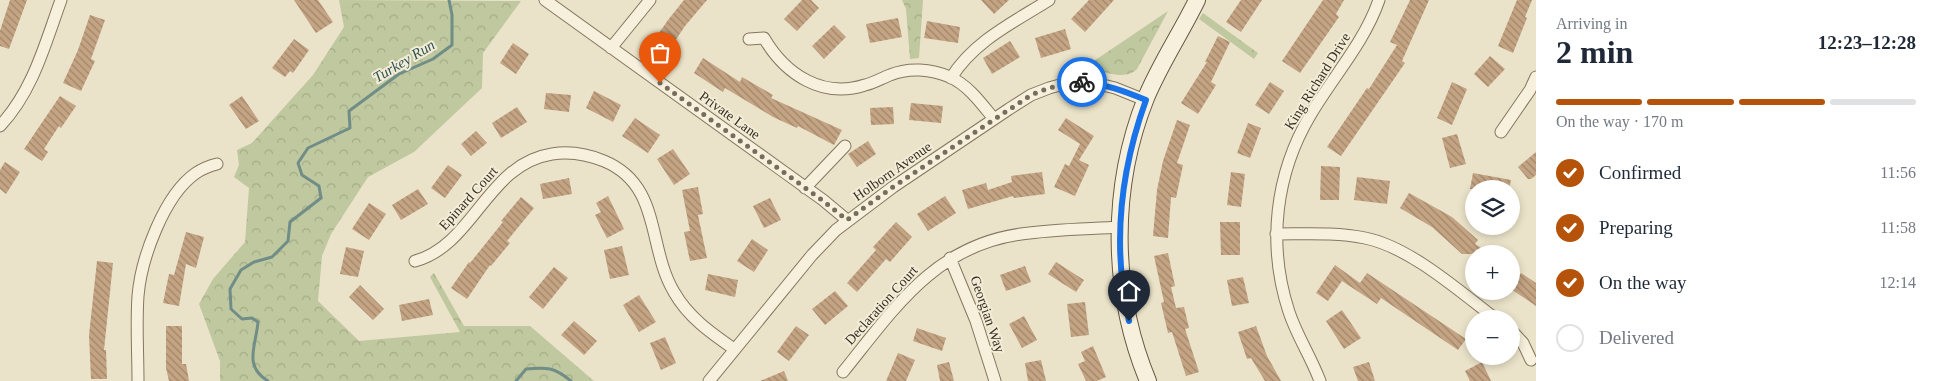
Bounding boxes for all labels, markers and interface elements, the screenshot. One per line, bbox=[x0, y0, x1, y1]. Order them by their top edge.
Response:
text: Arriving in bbox=[1556, 15, 1628, 32]
street label: King Richard Drive bbox=[1282, 30, 1353, 132]
pin bbox=[639, 32, 681, 83]
text: 12:23–12:28 bbox=[1818, 32, 1916, 53]
text: 2 min bbox=[1556, 34, 1633, 70]
water label: Turkey Run bbox=[370, 36, 438, 86]
icon: bag bbox=[646, 39, 674, 67]
courier bbox=[1057, 57, 1107, 107]
icon: bike bbox=[1068, 68, 1096, 96]
street label: Private Lane bbox=[697, 88, 763, 142]
text: On the way · 170 m bbox=[1556, 113, 1684, 130]
street label: Holborn Avenue bbox=[850, 139, 934, 204]
icon: check bbox=[1556, 159, 1584, 187]
text: Confirmed bbox=[1599, 162, 1681, 183]
street label: Epinard Court bbox=[436, 164, 501, 233]
text: 11:56 bbox=[1880, 164, 1916, 181]
map controls bbox=[1465, 180, 1520, 365]
button: layers bbox=[1465, 180, 1520, 235]
icon: check bbox=[1556, 214, 1584, 242]
text: Preparing bbox=[1599, 217, 1673, 238]
text: 11:58 bbox=[1880, 219, 1916, 236]
button: + bbox=[1465, 245, 1520, 300]
street label: Declaration Court bbox=[842, 263, 921, 348]
icon: check bbox=[1556, 269, 1584, 297]
pin bbox=[1108, 270, 1150, 321]
text: On the way bbox=[1599, 272, 1687, 293]
street label: Georgian Way bbox=[967, 274, 1008, 355]
text: 12:14 bbox=[1880, 274, 1916, 291]
icon: home bbox=[1115, 277, 1143, 305]
button: − bbox=[1465, 310, 1520, 365]
text: Delivered bbox=[1599, 327, 1674, 348]

